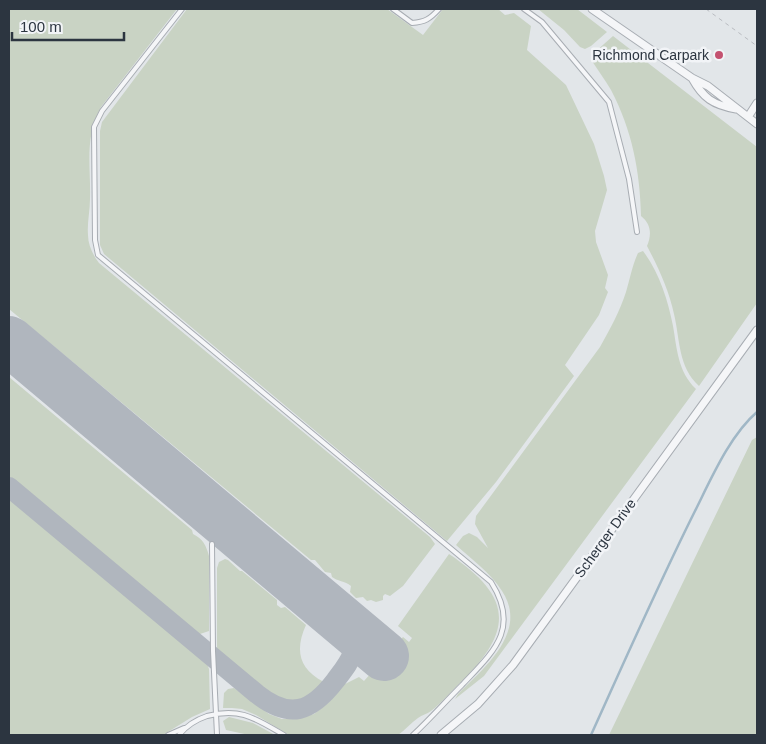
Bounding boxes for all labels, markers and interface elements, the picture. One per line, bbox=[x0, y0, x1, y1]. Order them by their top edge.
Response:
scale bar bbox=[12, 10, 125, 42]
text: 100 m bbox=[20, 18, 62, 35]
place label: Richmond Carpark bbox=[592, 47, 710, 63]
marker: Richmond Carpark bbox=[713, 49, 725, 61]
street label: Scherger Drive bbox=[571, 495, 639, 580]

